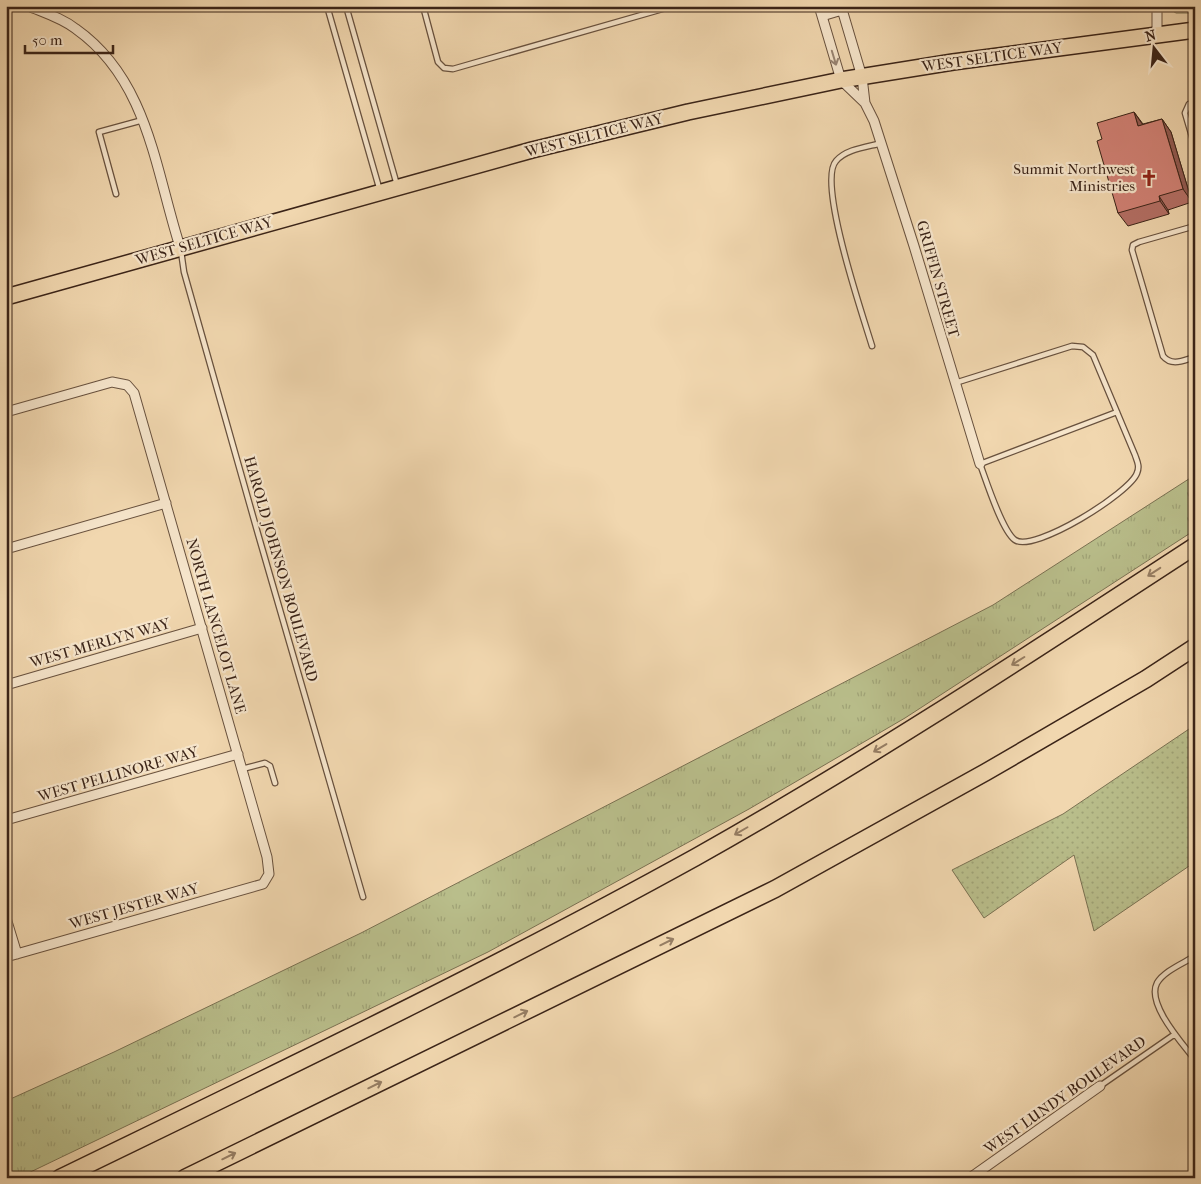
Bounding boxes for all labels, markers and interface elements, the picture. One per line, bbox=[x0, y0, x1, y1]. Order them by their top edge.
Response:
scale bar bbox=[25, 22, 112, 54]
north arrow bbox=[1128, 22, 1178, 72]
text: N bbox=[1143, 26, 1158, 46]
text: 50 m bbox=[32, 31, 63, 49]
street label: WEST SELTICE WAY bbox=[920, 38, 1064, 76]
one-way arrow bbox=[830, 49, 840, 65]
street label: WEST SELTICE WAY bbox=[522, 109, 666, 161]
place label: Summit Northwest Ministries bbox=[1013, 160, 1136, 195]
church icon: Summit Northwest Ministries bbox=[1139, 168, 1159, 188]
street label: WEST SELTICE WAY bbox=[132, 213, 275, 269]
street label: GRIFFIN STREET bbox=[913, 218, 964, 340]
street label: HAROLD JOHNSON BOULEVARD bbox=[240, 454, 322, 684]
street label: NORTH LANCELOT LANE bbox=[182, 536, 250, 716]
one-way arrow bbox=[1147, 567, 1161, 578]
street label: WEST MERLYN WAY bbox=[27, 614, 173, 672]
one-way arrow bbox=[1011, 656, 1025, 666]
street label: WEST PELLINORE WAY bbox=[35, 742, 201, 806]
one-way arrow bbox=[874, 744, 888, 754]
one-way arrow bbox=[734, 826, 748, 836]
street label: WEST JESTER WAY bbox=[66, 879, 202, 933]
one-way arrow bbox=[659, 937, 674, 946]
one-way arrow bbox=[513, 1008, 528, 1018]
street label: WEST LUNDY BOULEVARD bbox=[980, 1032, 1149, 1158]
one-way arrow bbox=[367, 1080, 382, 1089]
one-way arrow bbox=[221, 1151, 236, 1161]

